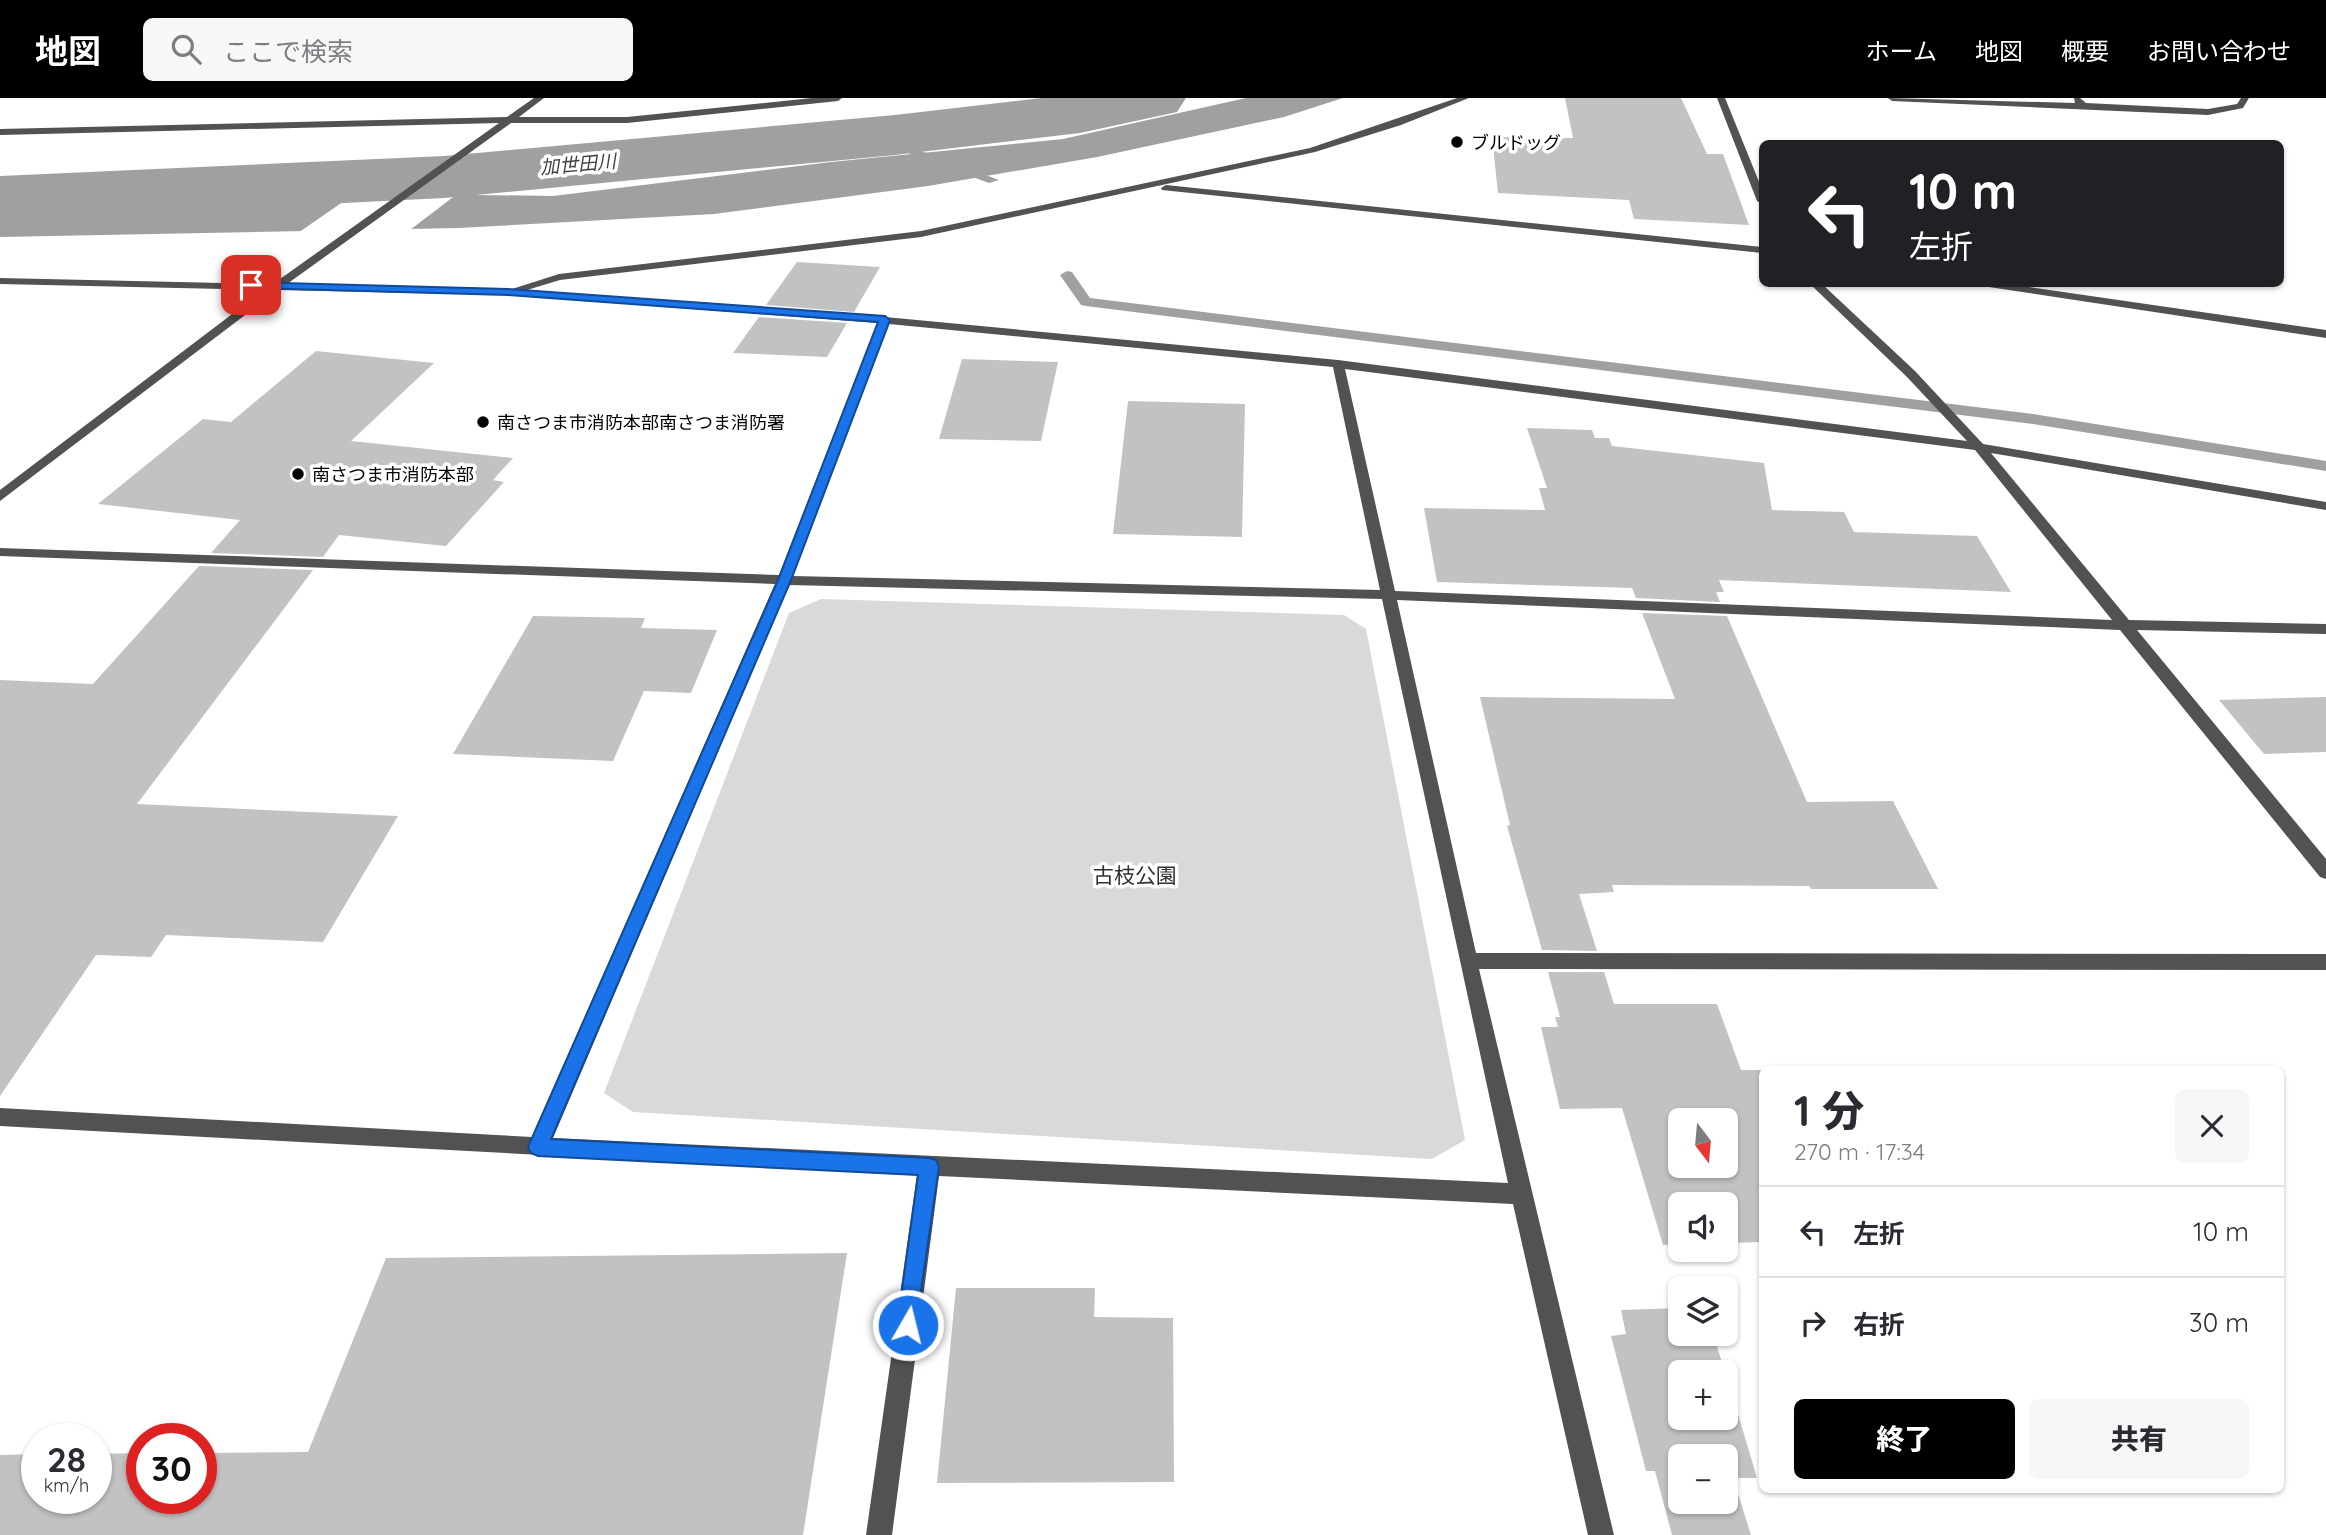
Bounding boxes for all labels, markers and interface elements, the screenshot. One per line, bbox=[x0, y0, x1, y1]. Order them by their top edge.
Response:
search box bbox=[143, 18, 633, 81]
text: 地図 bbox=[35, 30, 101, 71]
icon: search bbox=[167, 30, 205, 68]
text: ここで検索 bbox=[223, 35, 353, 68]
text: ホーム bbox=[1866, 36, 1937, 66]
text: 地図 bbox=[1975, 36, 2023, 66]
text: 概要 bbox=[2061, 36, 2109, 66]
text: お問い合わせ bbox=[2147, 36, 2291, 66]
place label: ブルドッグ bbox=[1471, 131, 1561, 154]
marker: ブルドッグ bbox=[1449, 134, 1465, 150]
water label: 加世田川 bbox=[539, 149, 619, 179]
text: 10 m bbox=[1909, 160, 2017, 221]
icon: left bbox=[1794, 168, 1885, 259]
text: 左折 bbox=[1909, 226, 1973, 266]
pin bbox=[221, 255, 281, 315]
icon: arrive bbox=[232, 266, 270, 304]
place label: 南さつま市消防本部南さつま消防署 bbox=[497, 411, 785, 434]
marker: 南さつま市消防本部南さつま消防署 bbox=[475, 414, 491, 430]
place label: 南さつま市消防本部 bbox=[312, 463, 474, 486]
marker: 南さつま市消防本部 bbox=[290, 466, 306, 482]
park label: 古枝公園 bbox=[1093, 862, 1177, 888]
text: 1 分 bbox=[1794, 1084, 1864, 1137]
button: close bbox=[2175, 1089, 2249, 1163]
north arrow bbox=[1668, 1108, 1738, 1178]
map controls bbox=[1668, 1108, 1738, 1514]
text: 270 m · 17:34 bbox=[1794, 1137, 1925, 1166]
button: sound bbox=[1668, 1192, 1738, 1262]
icon: left bbox=[1794, 1213, 1832, 1251]
text: 10 m bbox=[2193, 1215, 2249, 1248]
text: 左折 bbox=[1853, 1217, 1905, 1250]
button: layers bbox=[1668, 1276, 1738, 1346]
position arrow bbox=[871, 1288, 945, 1362]
icon: right bbox=[1794, 1304, 1832, 1342]
text: 30 m bbox=[2189, 1306, 2249, 1339]
text: 右折 bbox=[1853, 1308, 1905, 1341]
button: + bbox=[1668, 1360, 1738, 1430]
button: 終了 bbox=[1794, 1399, 2015, 1479]
button: 共有 bbox=[2029, 1399, 2249, 1479]
speed limit sign: 30 bbox=[126, 1423, 217, 1514]
text: 28 bbox=[47, 1437, 86, 1481]
button: − bbox=[1668, 1444, 1738, 1514]
text: km/h bbox=[44, 1474, 89, 1497]

